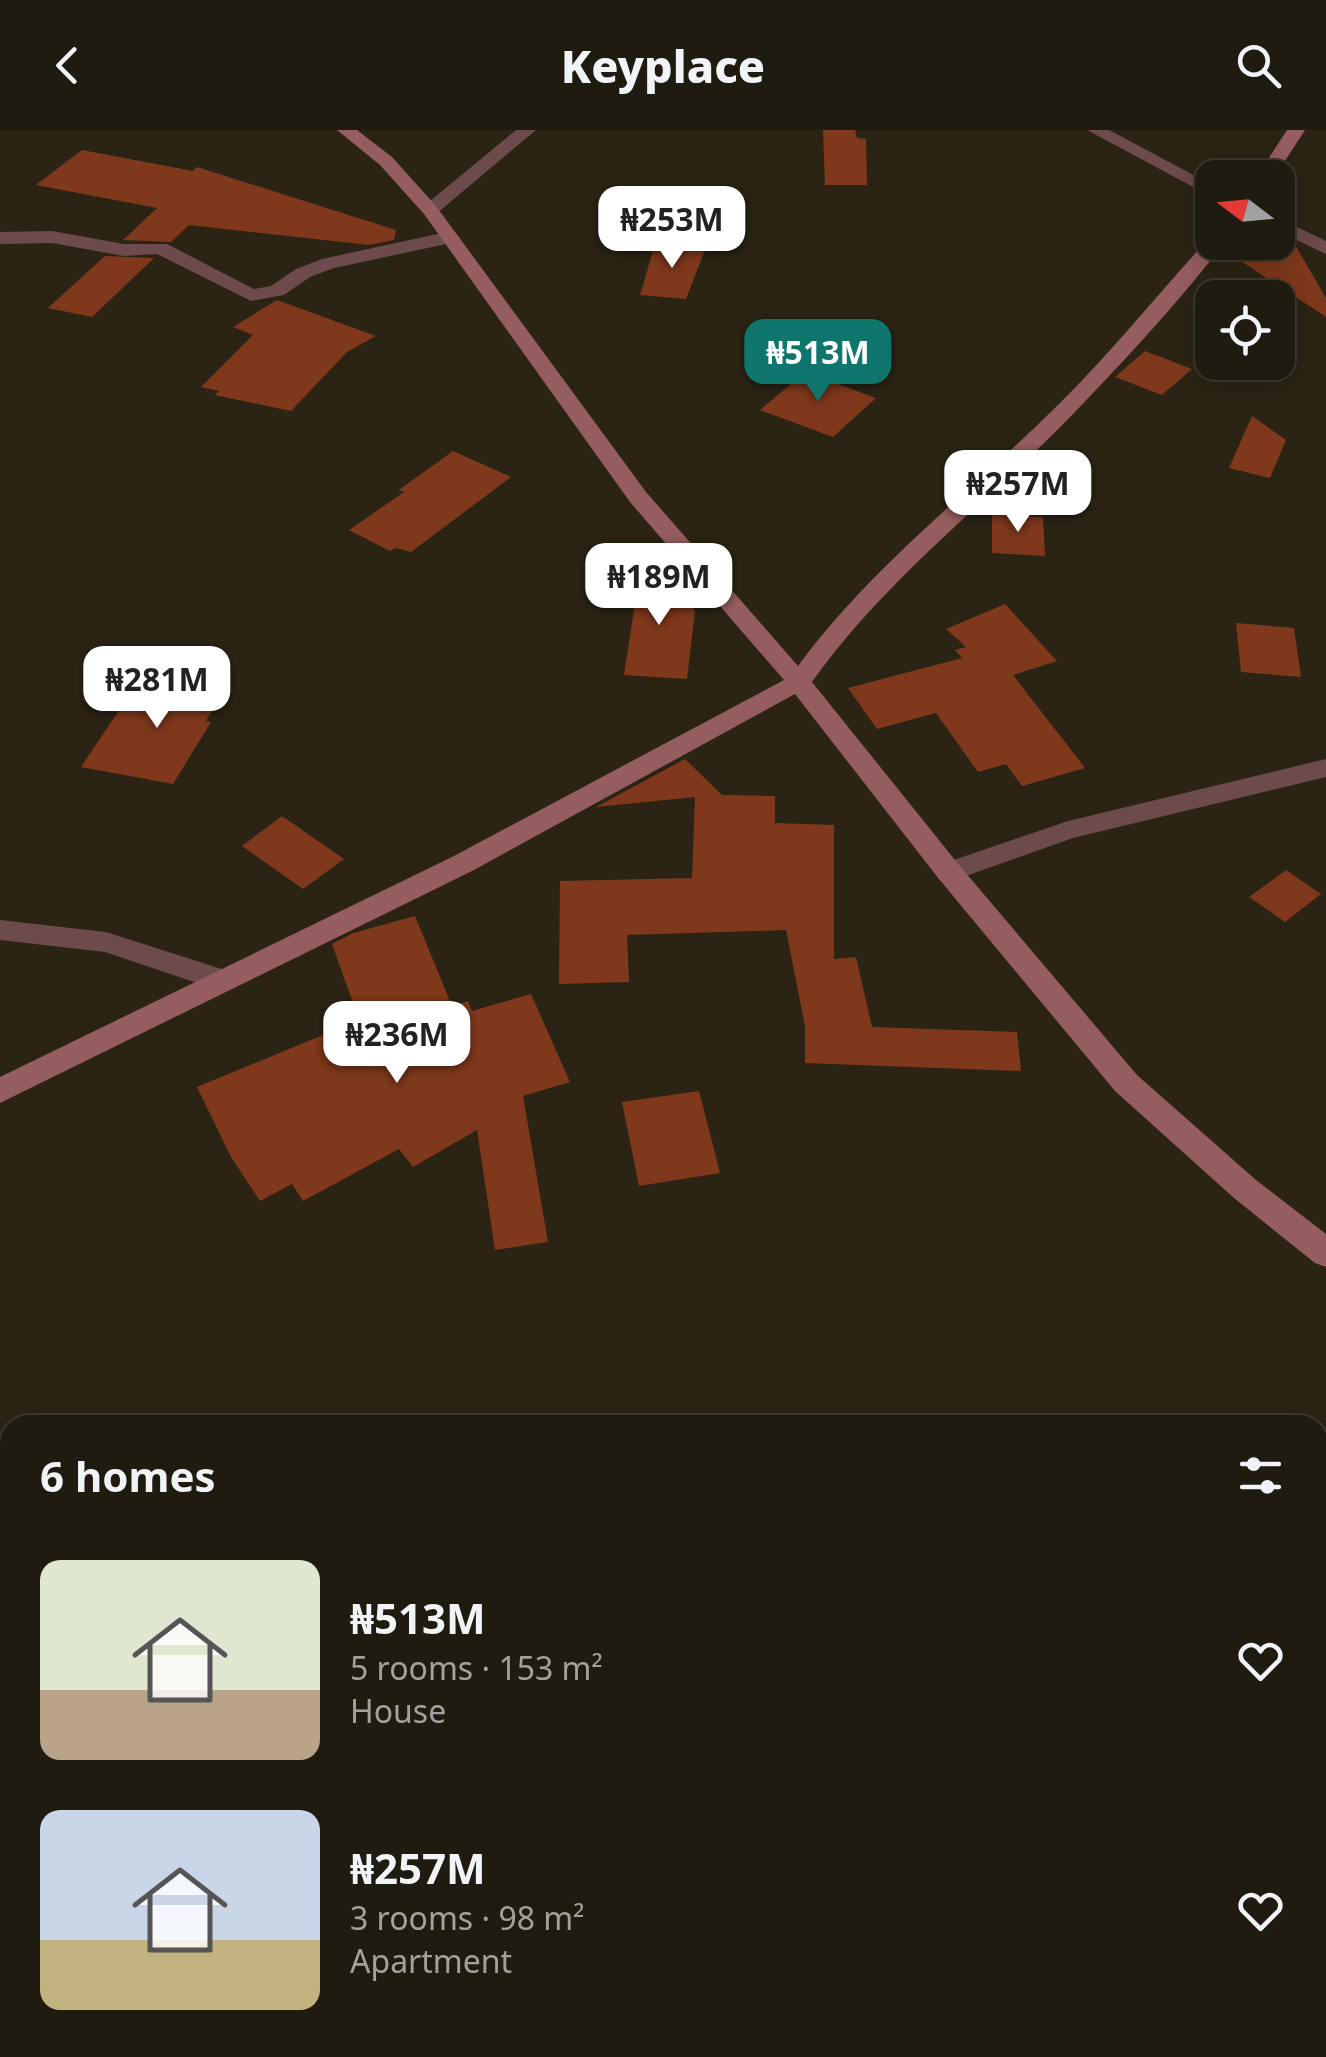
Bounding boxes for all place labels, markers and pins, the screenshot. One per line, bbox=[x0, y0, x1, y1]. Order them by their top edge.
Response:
pin: ₦253M bbox=[602, 186, 742, 271]
pin: ₦513M bbox=[748, 319, 888, 404]
pin: ₦257M bbox=[948, 450, 1088, 535]
pin: ₦189M bbox=[589, 543, 729, 628]
pin: ₦281M bbox=[87, 646, 227, 731]
pin: ₦236M bbox=[327, 1001, 467, 1086]

